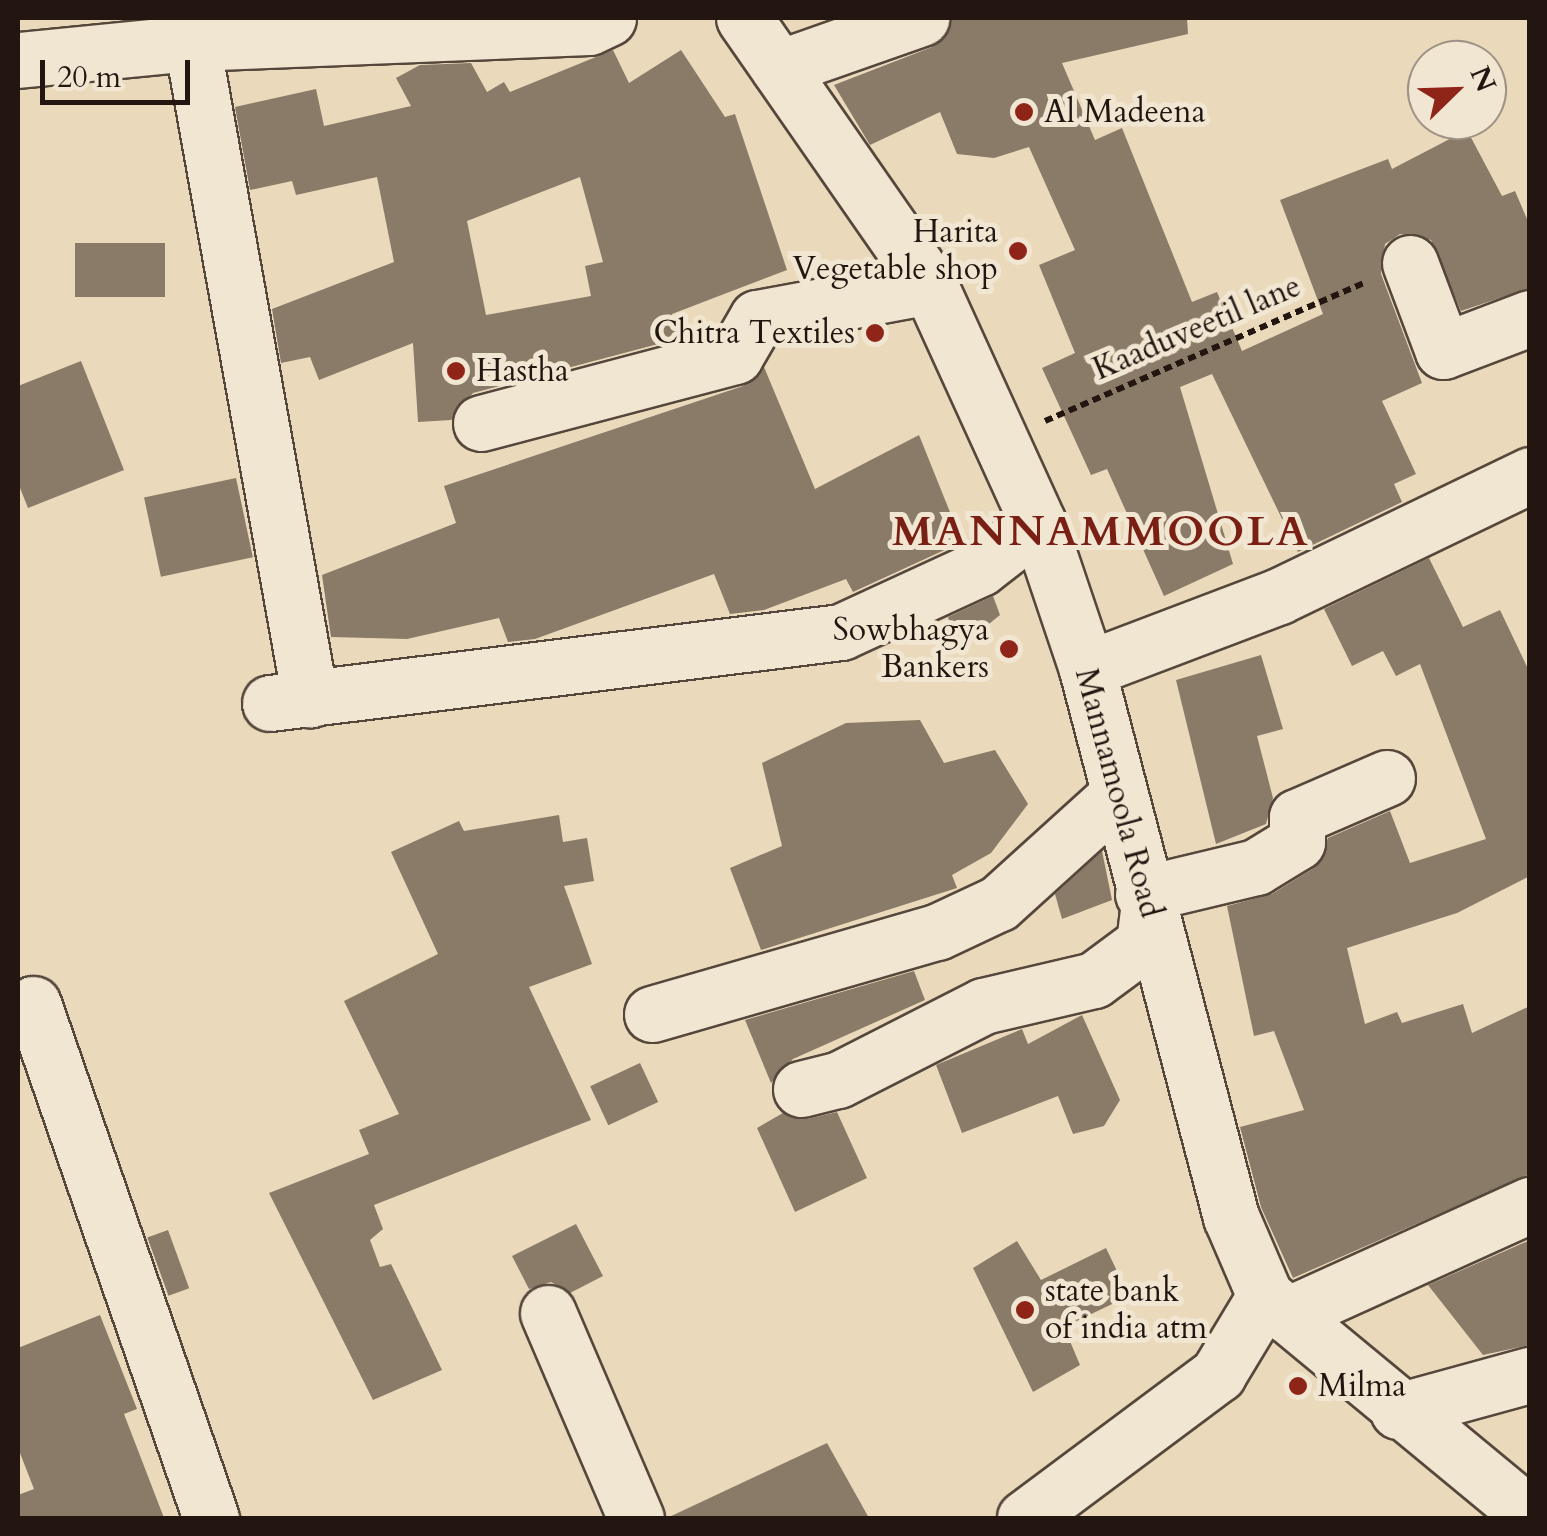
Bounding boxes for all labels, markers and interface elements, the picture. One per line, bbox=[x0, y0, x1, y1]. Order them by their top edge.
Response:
scale bar bbox=[45, 40, 195, 102]
north arrow bbox=[1407, 40, 1507, 140]
text: 20 m bbox=[57, 57, 121, 98]
text: N bbox=[1461, 60, 1505, 98]
place label: Al Madeena bbox=[1044, 93, 1206, 131]
marker: Al Madeena bbox=[1013, 101, 1035, 123]
place label: Harita Vegetable shop bbox=[793, 214, 998, 289]
marker: Harita Vegetable shop bbox=[1007, 240, 1029, 262]
street label: Kaaduveetil lane bbox=[1087, 267, 1307, 389]
place label: Chitra Textiles bbox=[653, 314, 855, 352]
marker: Chitra Textiles bbox=[864, 322, 886, 344]
place label: Hastha bbox=[476, 352, 569, 390]
marker: Hastha bbox=[445, 360, 467, 382]
district label: MANNAMMOOLA bbox=[892, 507, 1310, 557]
place label: Sowbhagya Bankers bbox=[833, 612, 989, 687]
marker: Sowbhagya Bankers bbox=[998, 638, 1020, 660]
street label: Mannamoola Road bbox=[1066, 664, 1170, 922]
place label: state bank of india atm bbox=[1045, 1273, 1207, 1348]
marker: state bank of india atm bbox=[1014, 1299, 1036, 1321]
place label: Milma bbox=[1318, 1367, 1406, 1405]
marker: Milma bbox=[1287, 1375, 1309, 1397]

